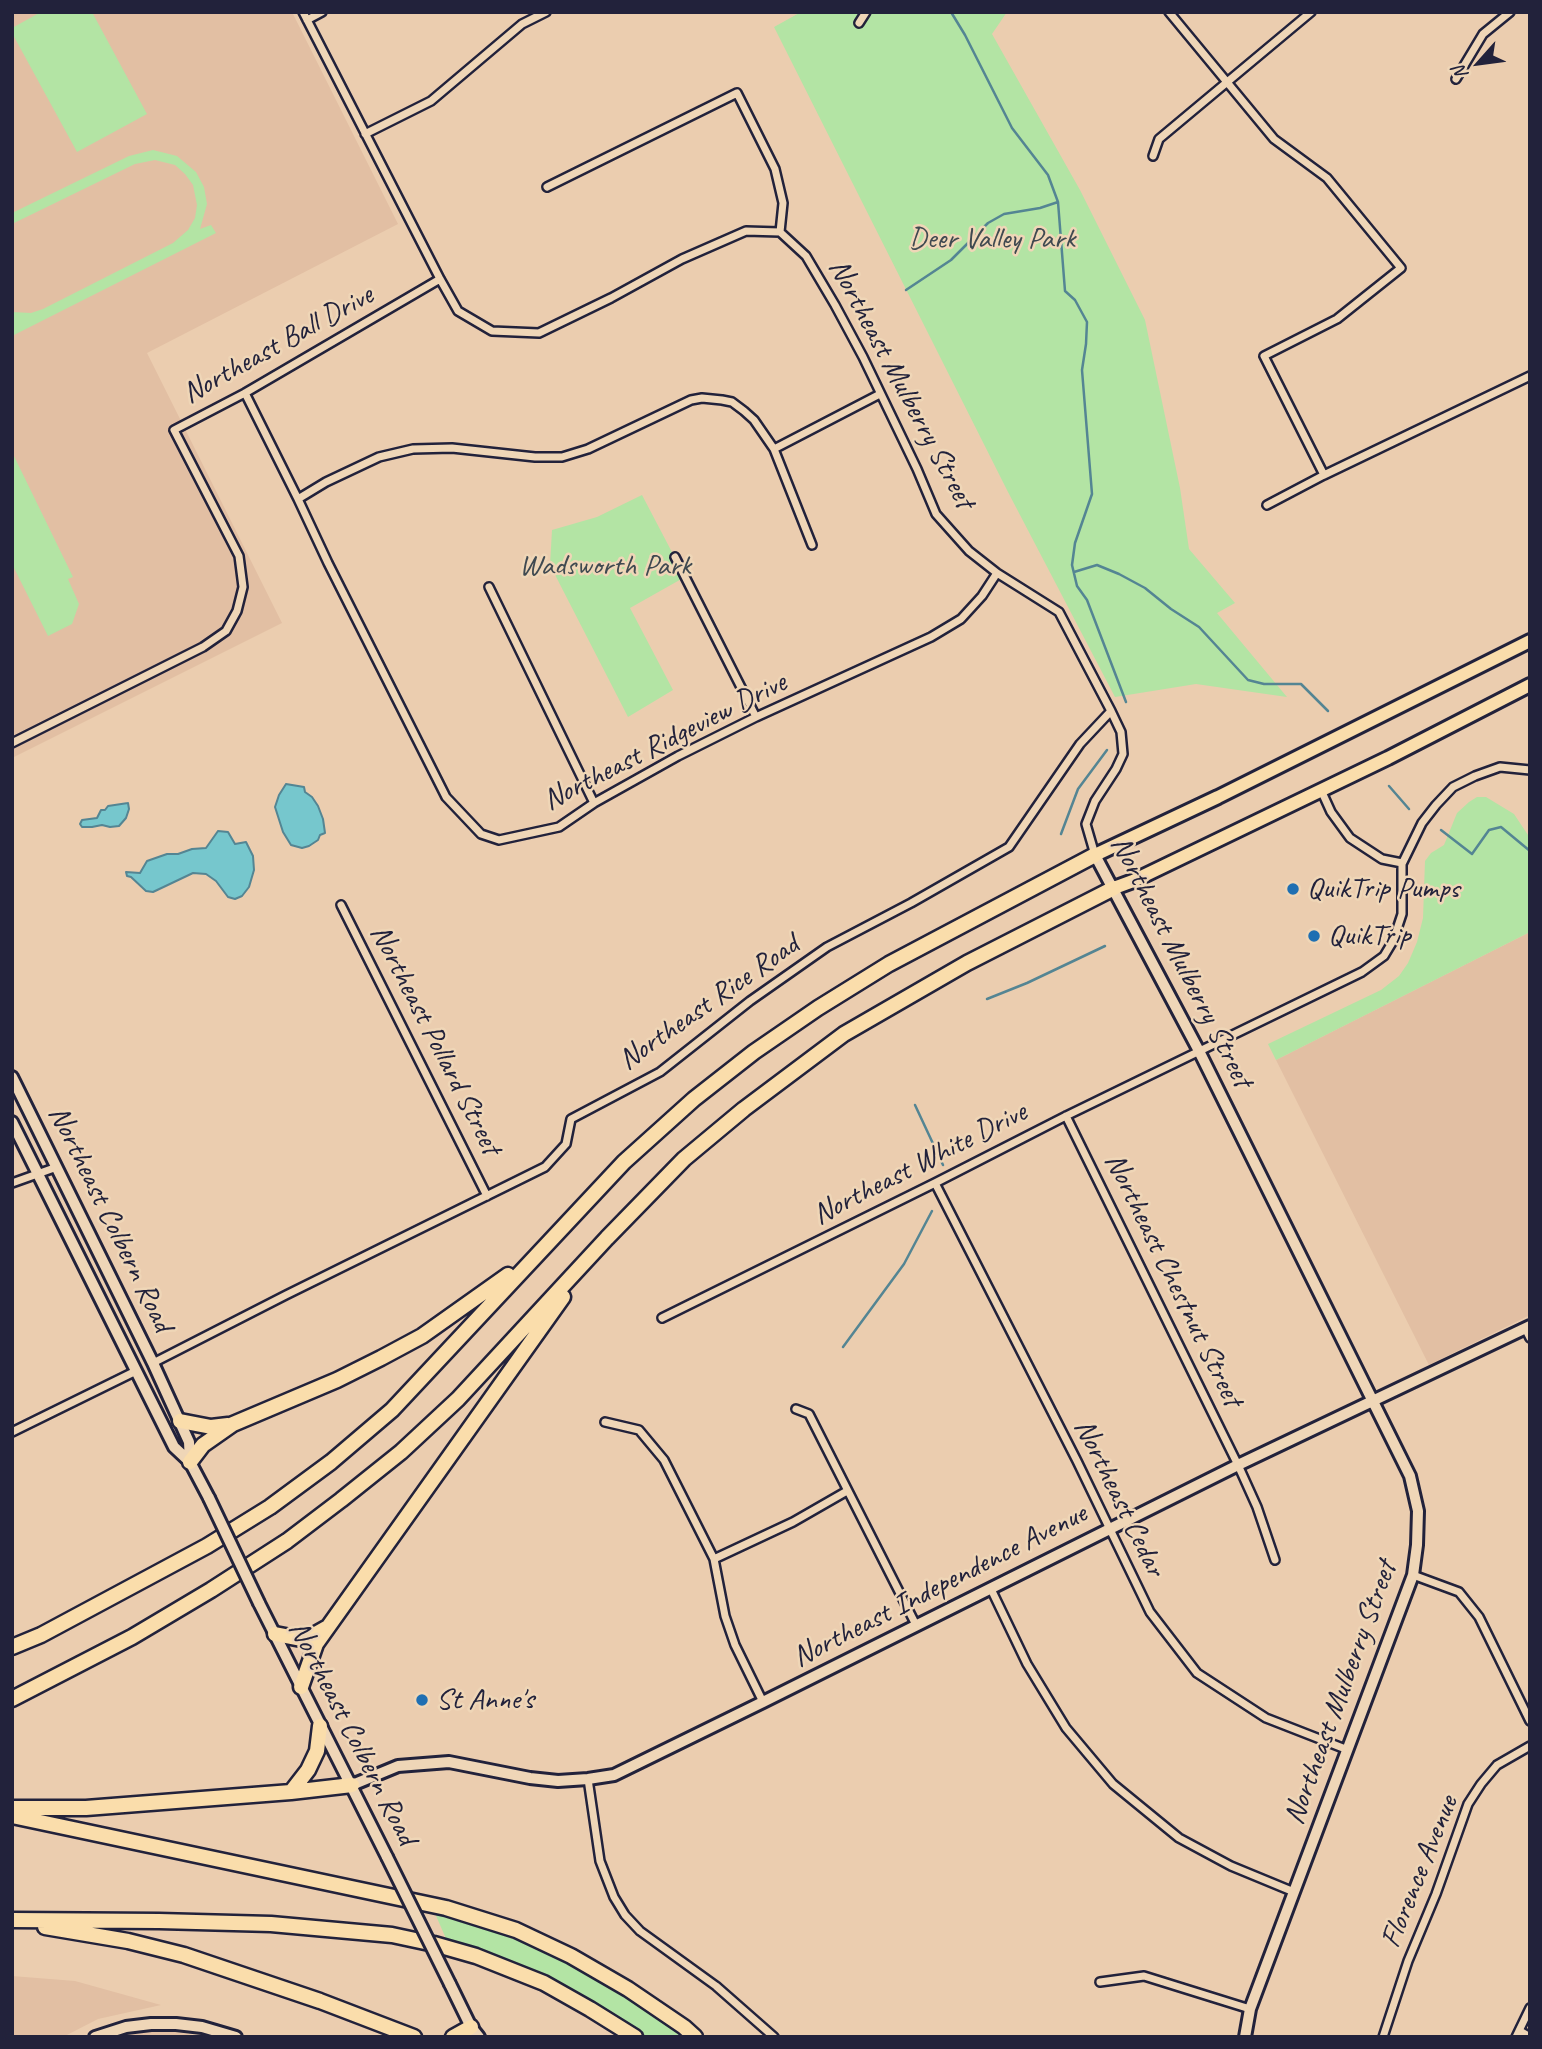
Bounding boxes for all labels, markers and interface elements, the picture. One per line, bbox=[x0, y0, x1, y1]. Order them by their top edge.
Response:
north arrow bbox=[1444, 28, 1514, 98]
text: N bbox=[1447, 62, 1474, 84]
park label: Deer Valley Park bbox=[909, 221, 1075, 257]
street label: Northeast Mulberry Street bbox=[820, 253, 982, 515]
street label: Northeast Ball Drive bbox=[176, 278, 380, 412]
park label: Wadsworth Park bbox=[519, 548, 691, 584]
street label: Northeast Ridgeview Drive bbox=[537, 665, 793, 819]
street label: Northeast Mulberry Street bbox=[1102, 830, 1260, 1094]
place label: QuikTrip Pumps bbox=[1307, 871, 1459, 907]
marker: QuikTrip Pumps bbox=[1285, 881, 1301, 897]
place label: QuikTrip bbox=[1328, 918, 1411, 954]
street label: Northeast Pollard Street bbox=[361, 919, 509, 1161]
street label: Northeast Rice Road bbox=[612, 927, 806, 1079]
marker: QuikTrip bbox=[1306, 928, 1322, 944]
street label: Northeast White Drive bbox=[807, 1095, 1033, 1233]
street label: Northeast Colbern Road bbox=[40, 1100, 180, 1338]
street label: Northeast Chestnut Street bbox=[1096, 1147, 1250, 1413]
street label: Northeast Cedar bbox=[1065, 1413, 1173, 1583]
street label: Northeast Independence Avenue bbox=[787, 1496, 1093, 1676]
street label: Northeast Mulberry Street bbox=[1277, 1557, 1405, 1829]
street label: Northeast Colbern Road bbox=[280, 1615, 424, 1851]
place label: St Anne's bbox=[436, 1682, 534, 1718]
marker: St Anne's bbox=[414, 1692, 430, 1708]
street label: Florence Avenue bbox=[1373, 1791, 1467, 1953]

